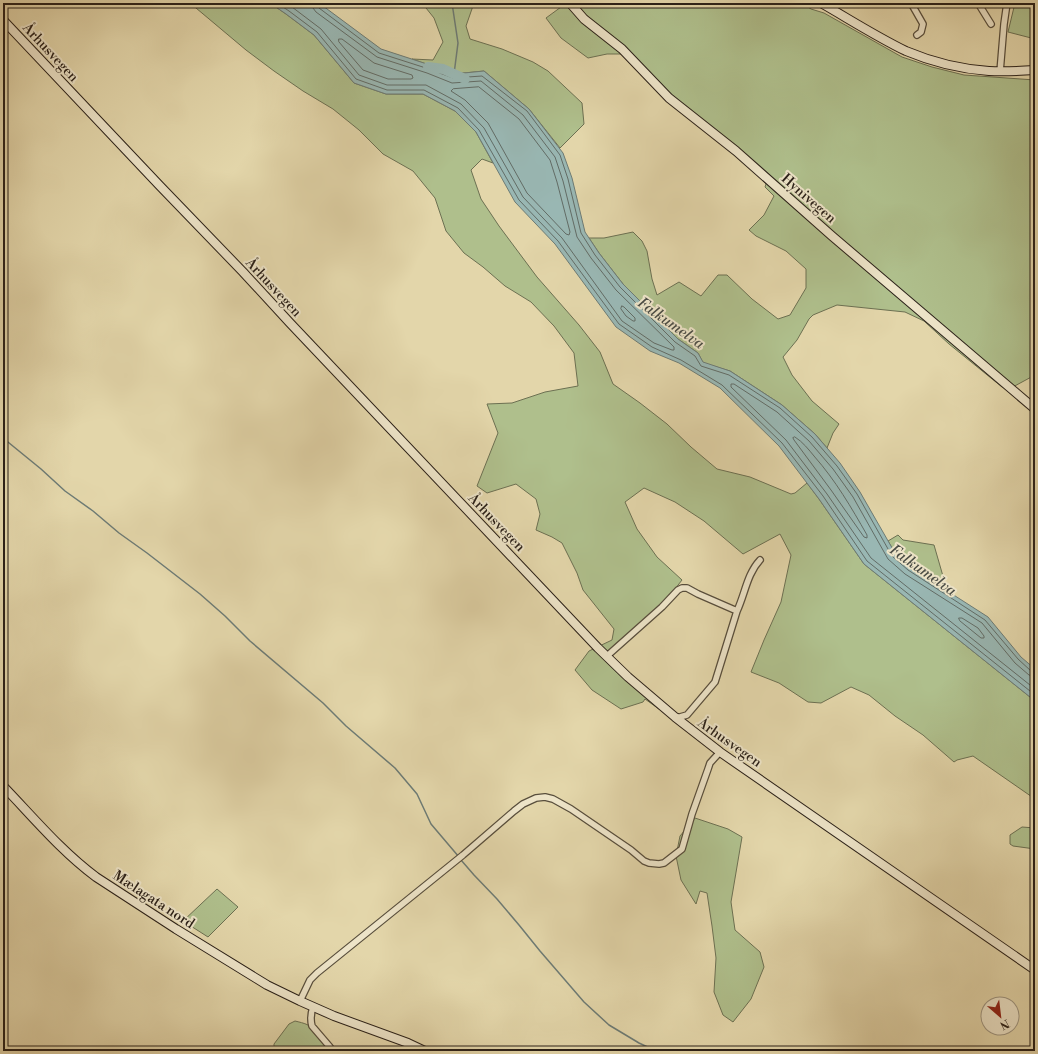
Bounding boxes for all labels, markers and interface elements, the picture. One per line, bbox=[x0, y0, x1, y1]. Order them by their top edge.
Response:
street label: Århusvegen bbox=[18, 17, 84, 87]
street label: Hynivegen bbox=[777, 170, 840, 228]
street label: Århusvegen bbox=[241, 252, 307, 322]
water label: Falkumelva bbox=[634, 293, 708, 354]
street label: Århusvegen bbox=[463, 488, 531, 556]
water label: Falkumelva bbox=[886, 540, 960, 601]
street label: Århusvegen bbox=[693, 712, 767, 772]
street label: Mælagata nord bbox=[109, 867, 198, 933]
north arrow bbox=[980, 996, 1020, 1036]
text: N bbox=[997, 1016, 1011, 1032]

